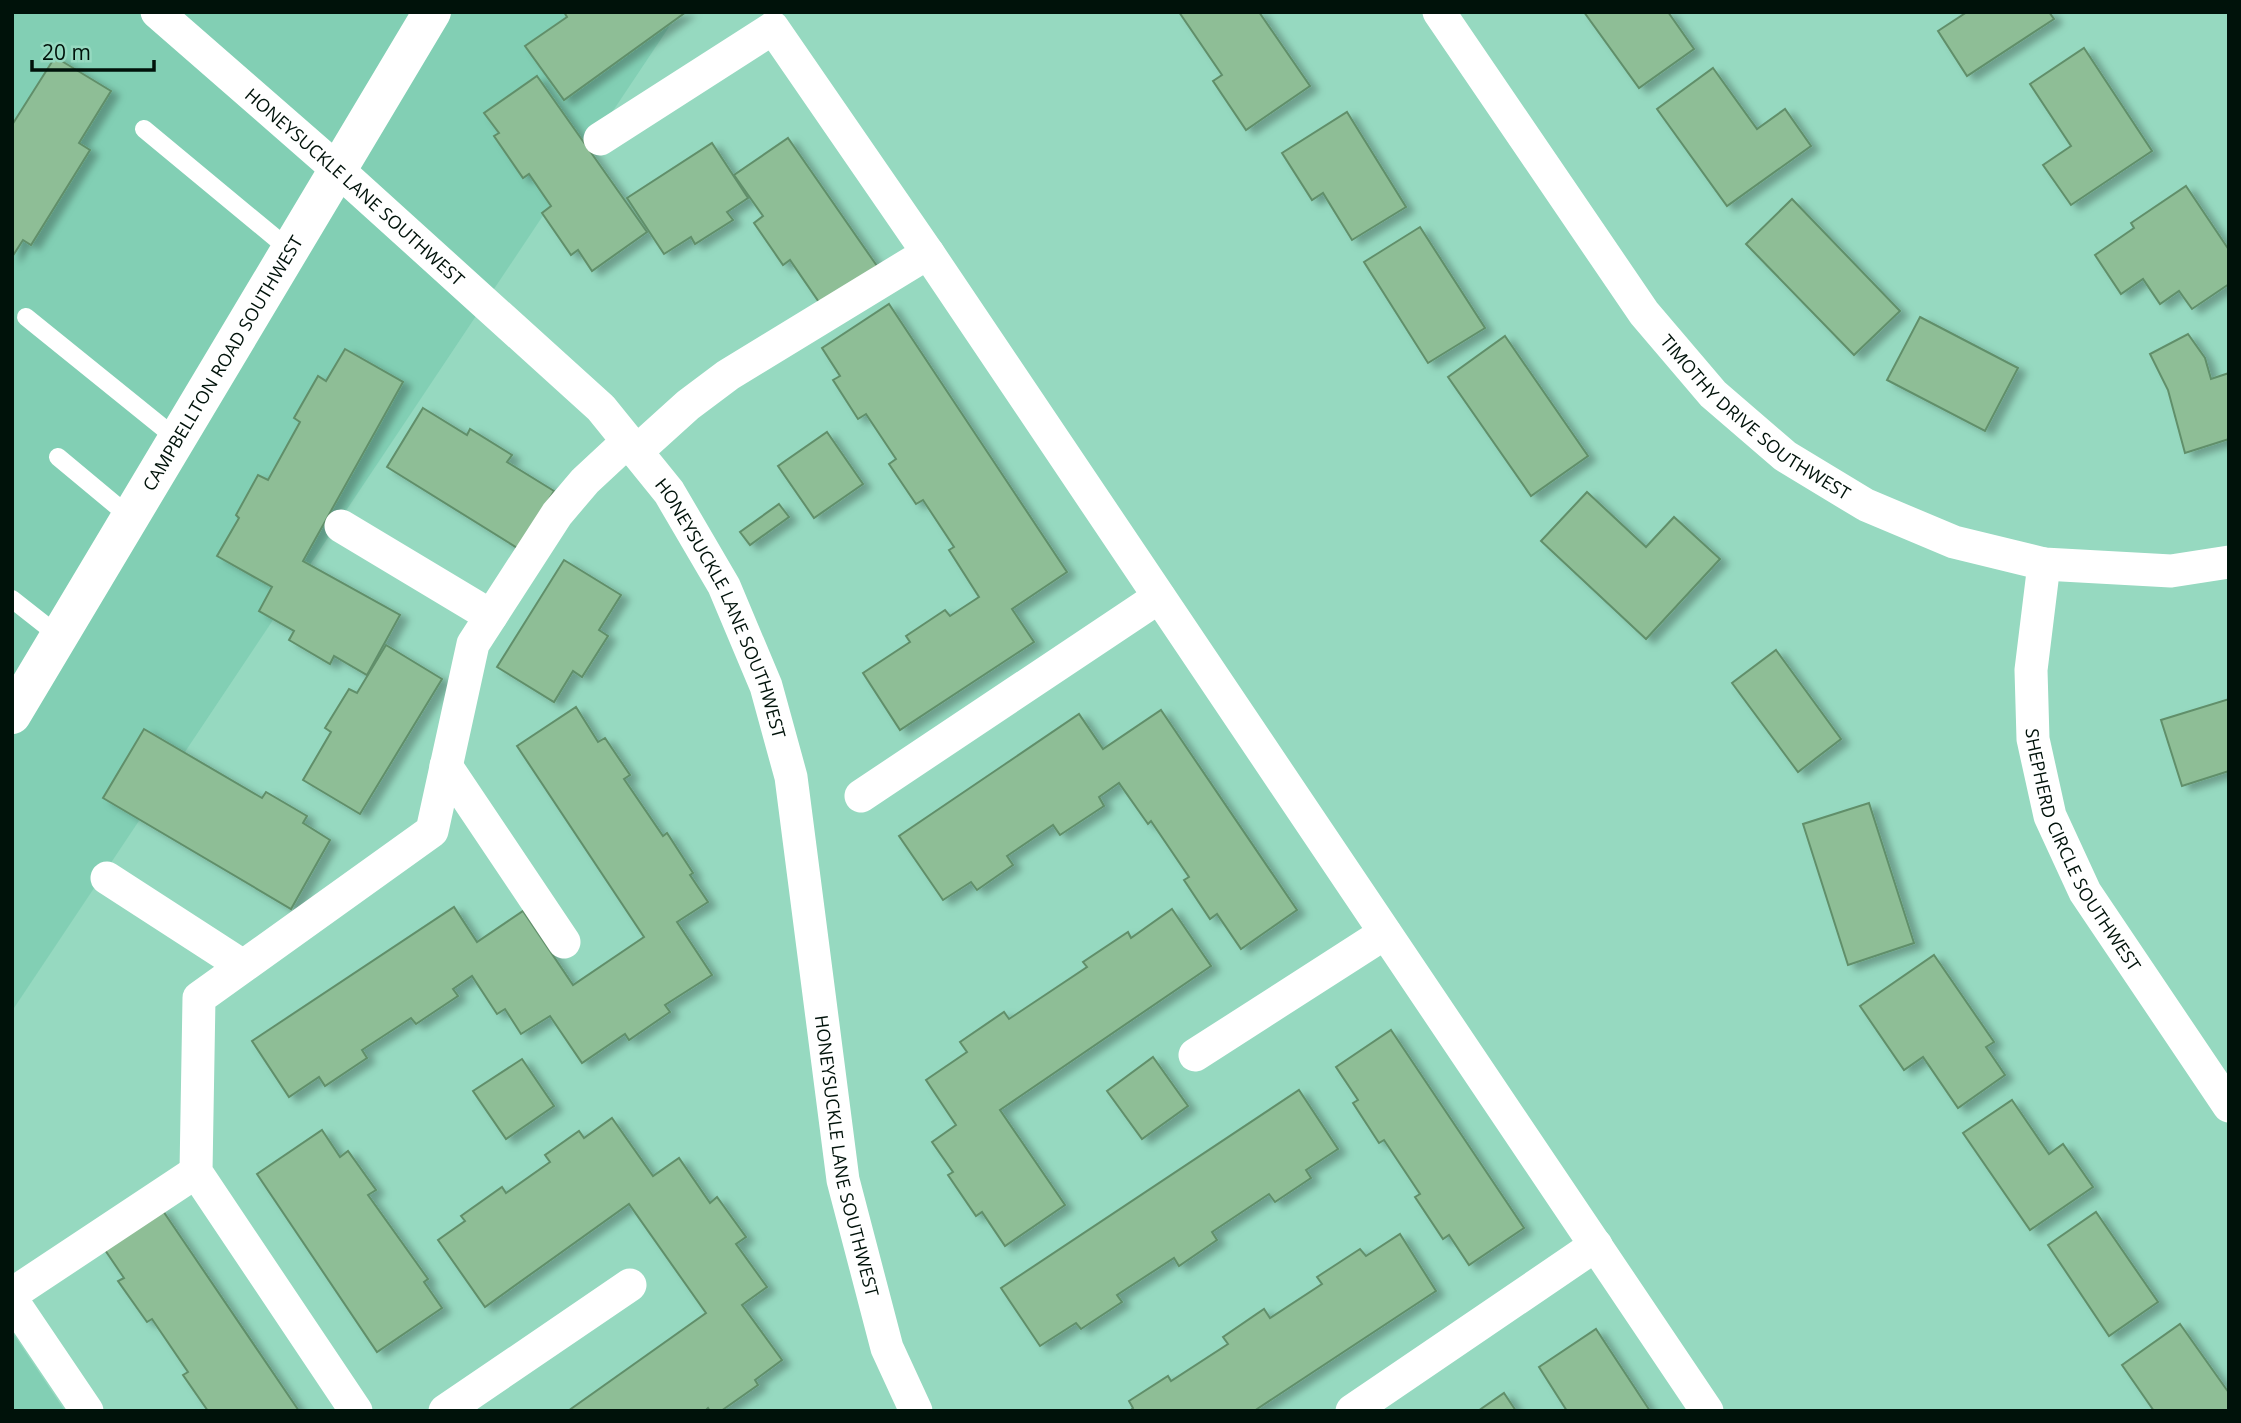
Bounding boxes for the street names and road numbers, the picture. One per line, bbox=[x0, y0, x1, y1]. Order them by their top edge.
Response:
street label: HONEYSUCKLE LANE SOUTHWEST bbox=[240, 82, 470, 291]
street label: CAMPBELLTON ROAD SOUTHWEST bbox=[137, 231, 308, 495]
street label: TIMOTHY DRIVE SOUTHWEST bbox=[1655, 329, 1855, 505]
street label: HONEYSUCKLE LANE SOUTHWEST bbox=[650, 473, 792, 741]
street label: SHEPHERD CIRCLE SOUTHWEST bbox=[2021, 728, 2147, 976]
street label: HONEYSUCKLE LANE SOUTHWEST bbox=[810, 1014, 885, 1299]

